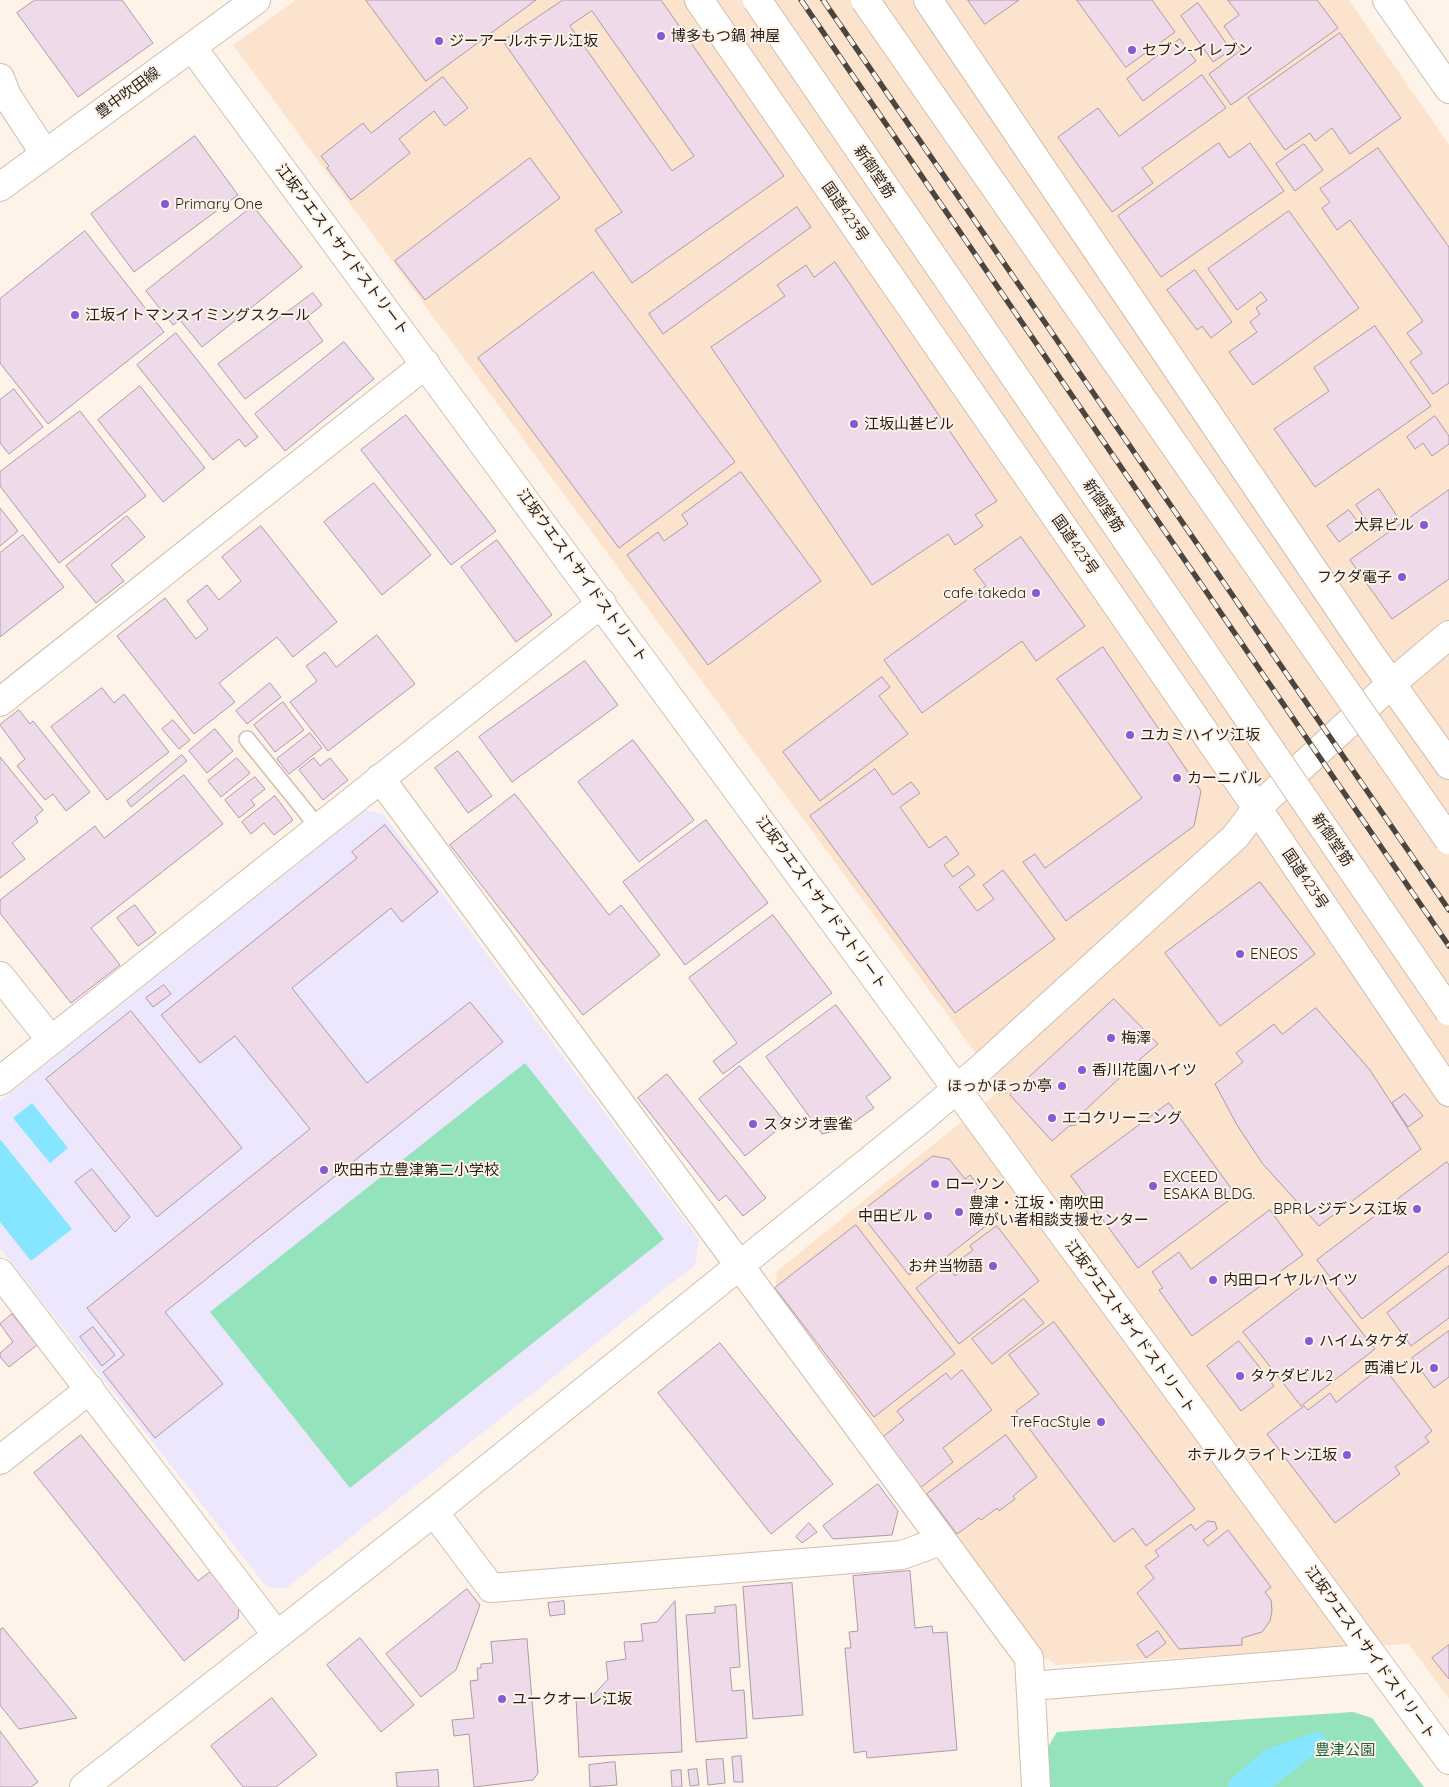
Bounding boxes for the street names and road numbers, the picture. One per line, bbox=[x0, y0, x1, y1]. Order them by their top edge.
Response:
street label: 豊中吹田線 bbox=[92, 64, 164, 122]
street label: 新御堂筋 bbox=[850, 142, 898, 202]
street label: 江坂ウエストサイドストリート bbox=[272, 161, 412, 339]
street label: 国道423号 bbox=[818, 179, 872, 245]
street label: 新御堂筋 bbox=[1079, 476, 1127, 536]
street label: 江坂ウエストサイドストリート bbox=[513, 486, 651, 666]
street label: 国道423号 bbox=[1048, 512, 1102, 578]
street label: 新御堂筋 bbox=[1308, 810, 1356, 870]
street label: 江坂ウエストサイドストリート bbox=[752, 813, 890, 993]
street label: 国道423号 bbox=[1278, 845, 1332, 913]
street label: 江坂ウエストサイドストリート bbox=[1061, 1237, 1199, 1417]
street label: 江坂ウエストサイドストリート bbox=[1301, 1563, 1439, 1743]

